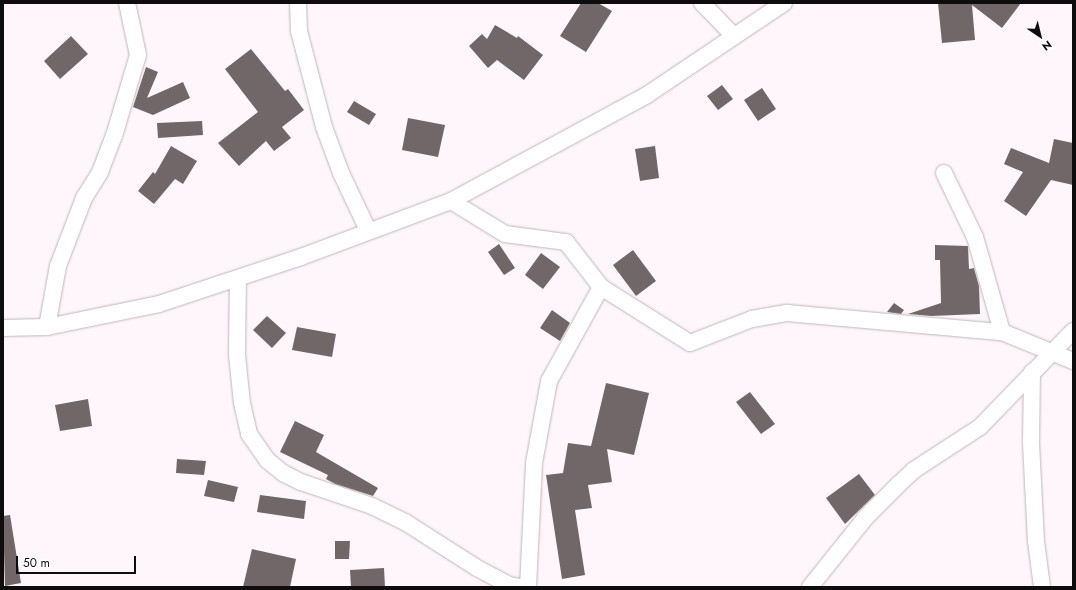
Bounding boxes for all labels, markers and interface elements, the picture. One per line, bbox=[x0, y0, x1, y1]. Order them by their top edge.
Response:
north arrow bbox=[1020, 16, 1060, 56]
text: N bbox=[1039, 37, 1055, 55]
scale bar bbox=[18, 548, 138, 574]
text: 50 m bbox=[23, 554, 50, 572]

